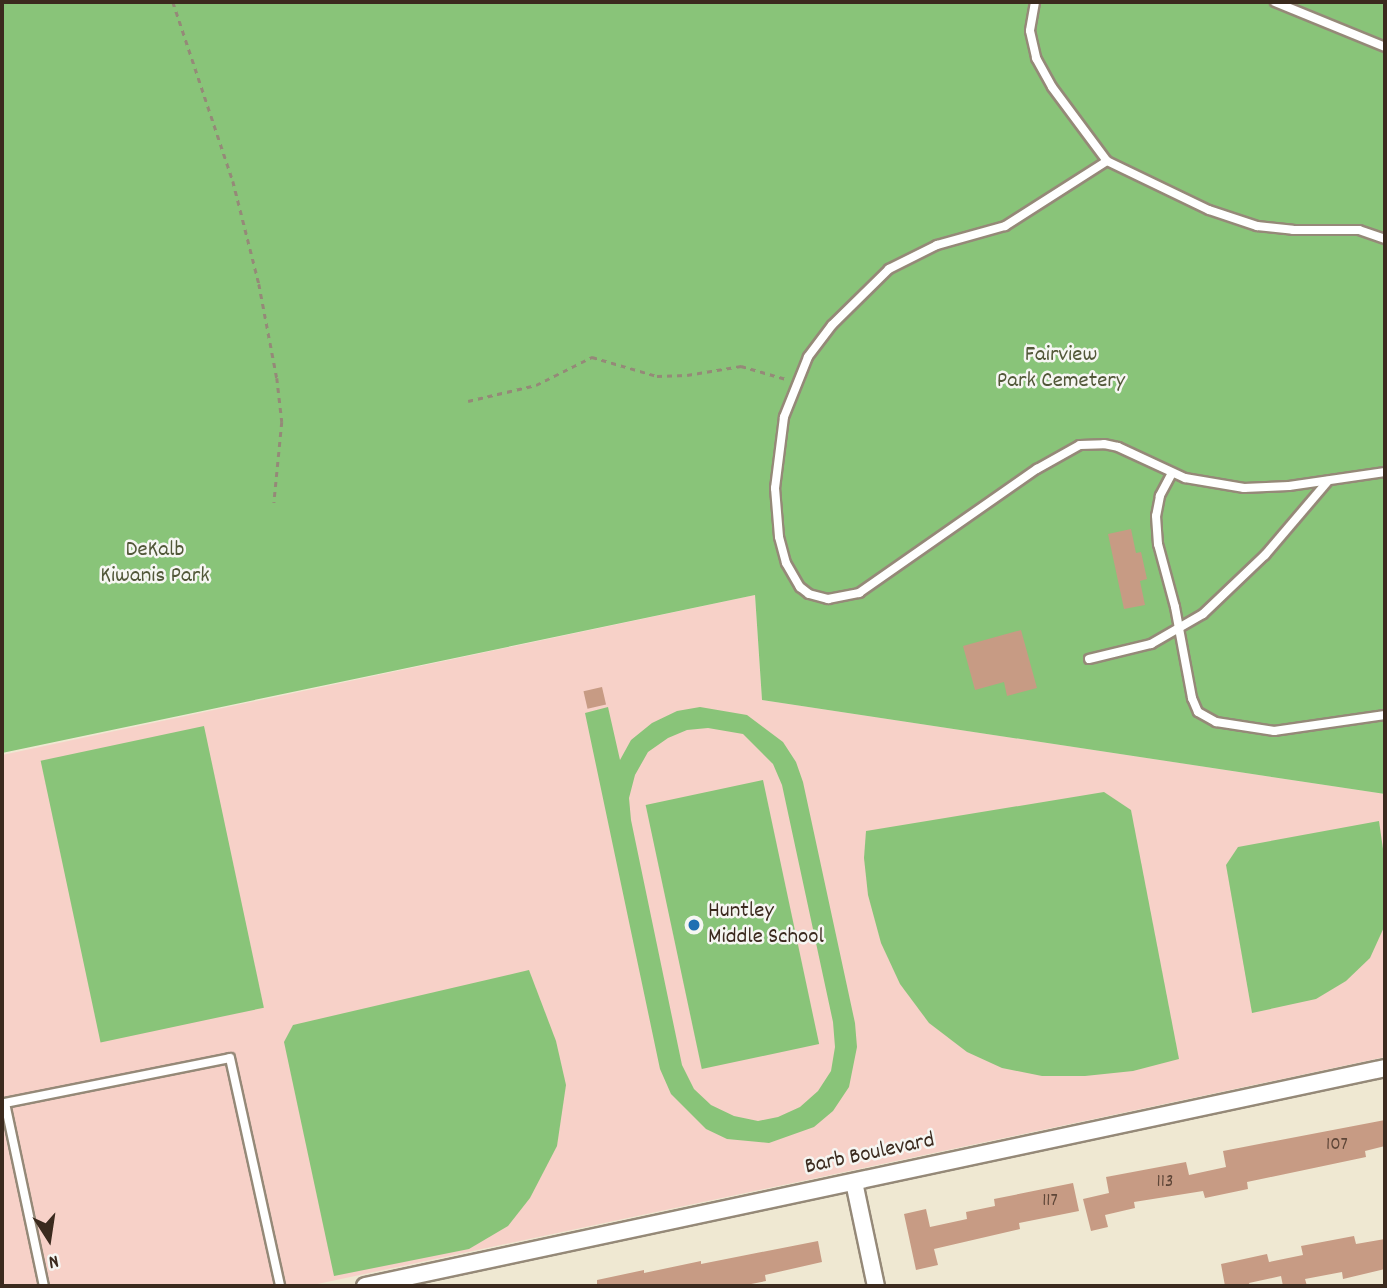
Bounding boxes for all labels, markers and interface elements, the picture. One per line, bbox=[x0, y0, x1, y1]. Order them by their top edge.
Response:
park label: Fairview Park Cemetery bbox=[997, 342, 1125, 396]
park label: DeKalb Kiwanis Park bbox=[100, 537, 210, 591]
place label: Huntley Middle School bbox=[708, 898, 824, 952]
marker: Huntley Middle School bbox=[686, 917, 702, 933]
street label: Barb Boulevard bbox=[803, 1128, 937, 1182]
house number: 107 bbox=[1326, 1135, 1348, 1157]
house number: 113 bbox=[1157, 1172, 1173, 1194]
house number: 117 bbox=[1042, 1191, 1058, 1213]
north arrow bbox=[14, 1204, 84, 1274]
text: N bbox=[46, 1246, 61, 1274]

